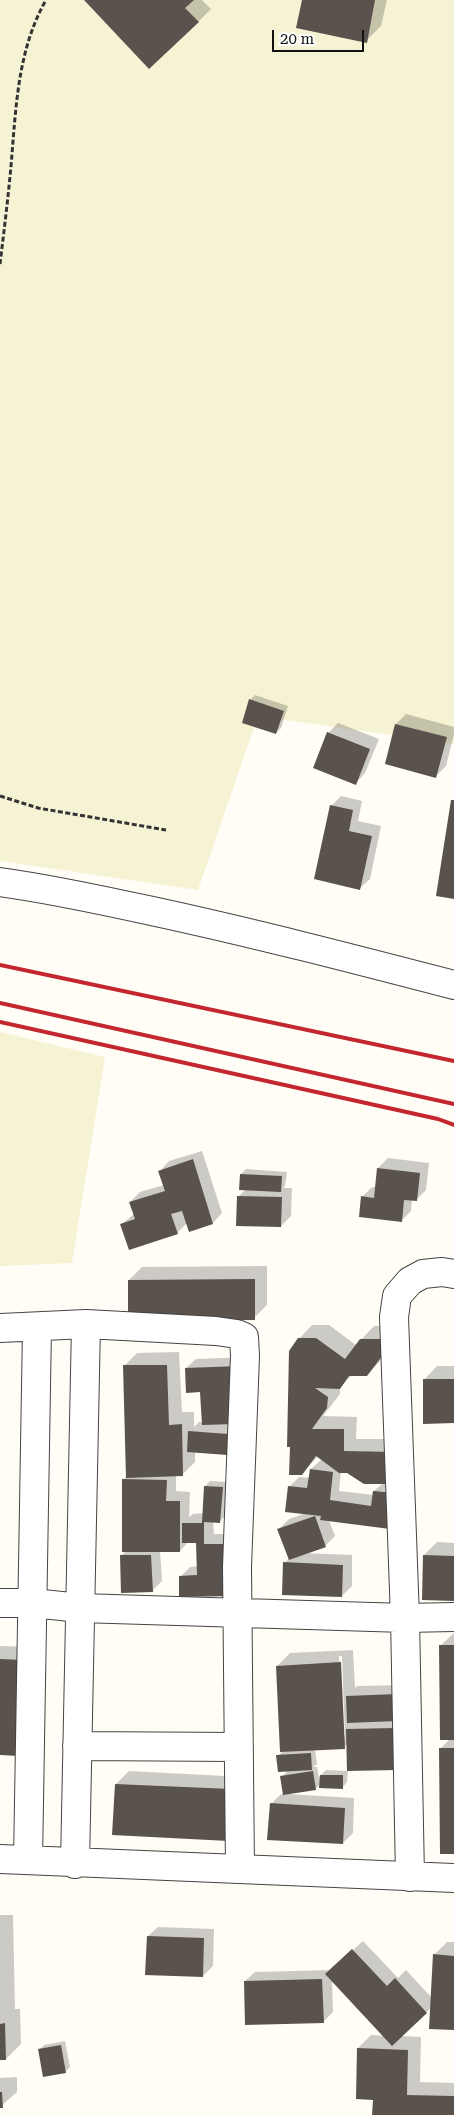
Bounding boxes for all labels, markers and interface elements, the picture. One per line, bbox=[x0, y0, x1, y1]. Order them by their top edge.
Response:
scale bar bbox=[274, 20, 366, 52]
text: 20 m bbox=[280, 30, 314, 48]

